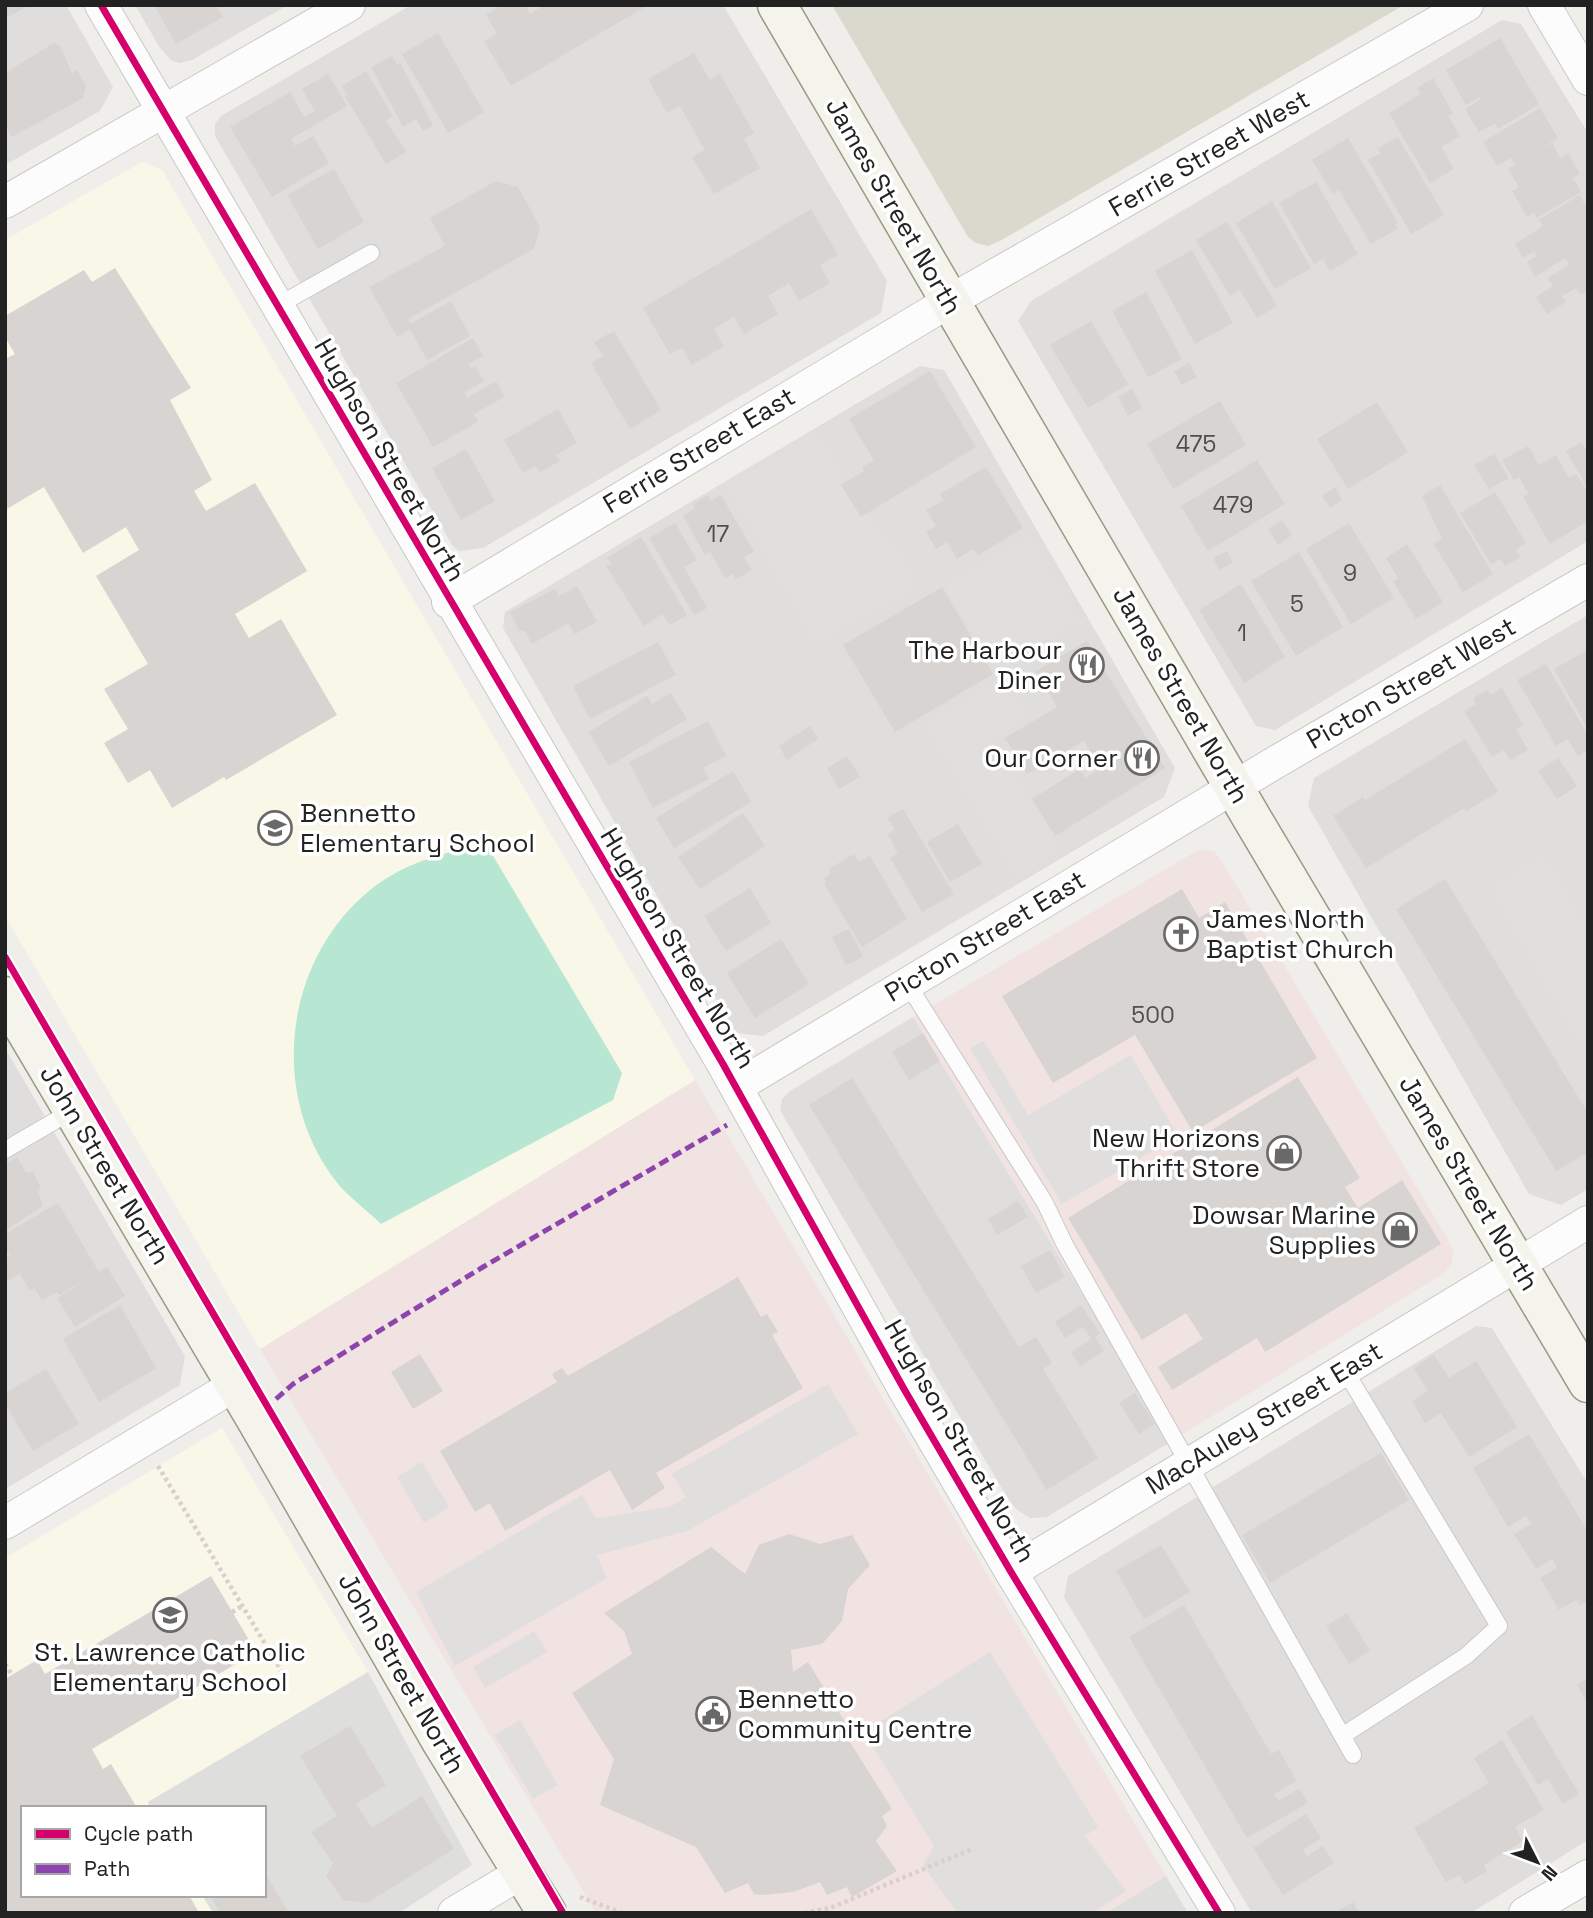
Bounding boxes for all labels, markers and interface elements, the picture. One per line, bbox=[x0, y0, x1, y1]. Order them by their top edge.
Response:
street label: Ferrie Street West bbox=[1102, 82, 1316, 224]
street label: James Street North bbox=[818, 91, 970, 321]
street label: Hughson Street North bbox=[306, 332, 474, 588]
street label: Ferrie Street East bbox=[597, 379, 801, 521]
house number: 475 bbox=[1176, 429, 1216, 459]
house number: 479 bbox=[1213, 490, 1253, 520]
house number: 17 bbox=[707, 519, 729, 549]
house number: 9 bbox=[1343, 558, 1357, 588]
street label: James Street North bbox=[1105, 580, 1257, 810]
house number: 5 bbox=[1290, 589, 1304, 619]
street label: Picton Street West bbox=[1300, 609, 1522, 757]
house number: 1 bbox=[1237, 618, 1247, 648]
place label: The Harbour Diner bbox=[908, 633, 1062, 697]
restaurant icon: The Harbour Diner bbox=[1068, 646, 1106, 684]
restaurant icon: Our Corner bbox=[1123, 739, 1161, 777]
place label: Our Corner bbox=[985, 741, 1118, 775]
place label: Bennetto Elementary School bbox=[300, 796, 535, 860]
school or university icon: Bennetto Elementary School bbox=[256, 809, 294, 847]
street label: Hughson Street North bbox=[593, 821, 763, 1075]
street label: Picton Street East bbox=[878, 863, 1092, 1009]
place label: James North Baptist Church bbox=[1206, 902, 1394, 966]
church icon: James North Baptist Church bbox=[1162, 915, 1200, 953]
house number: 500 bbox=[1131, 1000, 1175, 1030]
street label: John Street North bbox=[32, 1059, 178, 1271]
street label: James Street North bbox=[1391, 1069, 1547, 1297]
place label: New Horizons Thrift Store bbox=[1092, 1121, 1260, 1185]
shop icon: New Horizons Thrift Store bbox=[1265, 1134, 1303, 1172]
place label: Dowsar Marine Supplies bbox=[1192, 1198, 1376, 1262]
shop icon: Dowsar Marine Supplies bbox=[1381, 1211, 1419, 1249]
street label: Hughson Street North bbox=[876, 1313, 1044, 1569]
street label: MacAuley Street East bbox=[1139, 1334, 1389, 1502]
street label: John Street North bbox=[331, 1566, 473, 1780]
school or university icon: St. Lawrence Catholic Elementary School bbox=[151, 1596, 189, 1634]
place label: St. Lawrence Catholic Elementary School bbox=[34, 1635, 306, 1699]
place label: Bennetto Community Centre bbox=[738, 1682, 972, 1746]
public building icon: Bennetto Community Centre bbox=[694, 1695, 732, 1733]
legend bbox=[21, 1806, 266, 1897]
text: Cycle path bbox=[84, 1820, 193, 1847]
north arrow bbox=[1502, 1827, 1572, 1897]
text: Path bbox=[84, 1855, 130, 1882]
text: N bbox=[1536, 1860, 1563, 1886]

